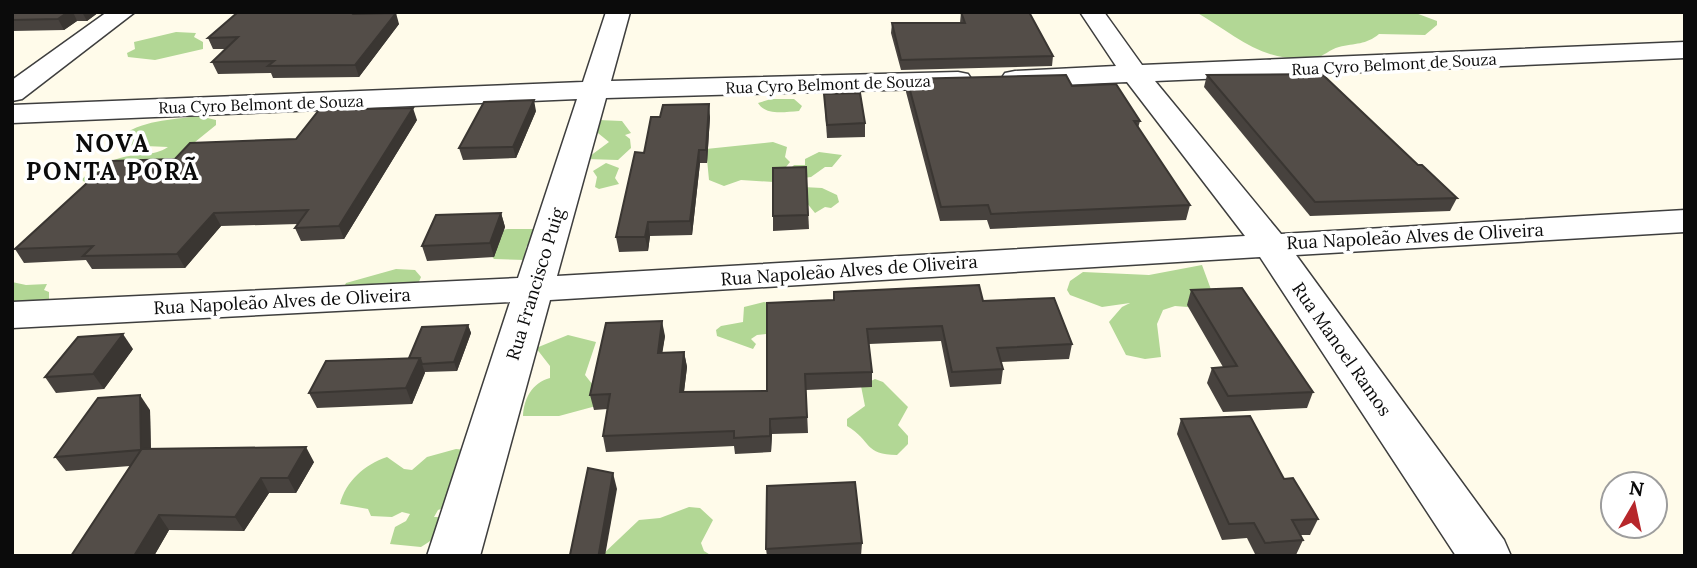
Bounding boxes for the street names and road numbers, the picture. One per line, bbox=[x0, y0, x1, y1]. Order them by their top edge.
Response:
street label: Rua Cyro Belmont de Souza bbox=[1291, 49, 1497, 79]
street label: Rua Cyro Belmont de Souza bbox=[725, 70, 931, 98]
street label: Rua Cyro Belmont de Souza bbox=[158, 90, 364, 118]
street label: Rua Francisco Puig bbox=[501, 204, 569, 363]
street label: Rua Napoleão Alves de Oliveira bbox=[1286, 218, 1544, 254]
street label: Rua Napoleão Alves de Oliveira bbox=[720, 250, 978, 290]
street label: Rua Manoel Ramos bbox=[1287, 278, 1397, 420]
street label: Rua Napoleão Alves de Oliveira bbox=[153, 283, 411, 319]

